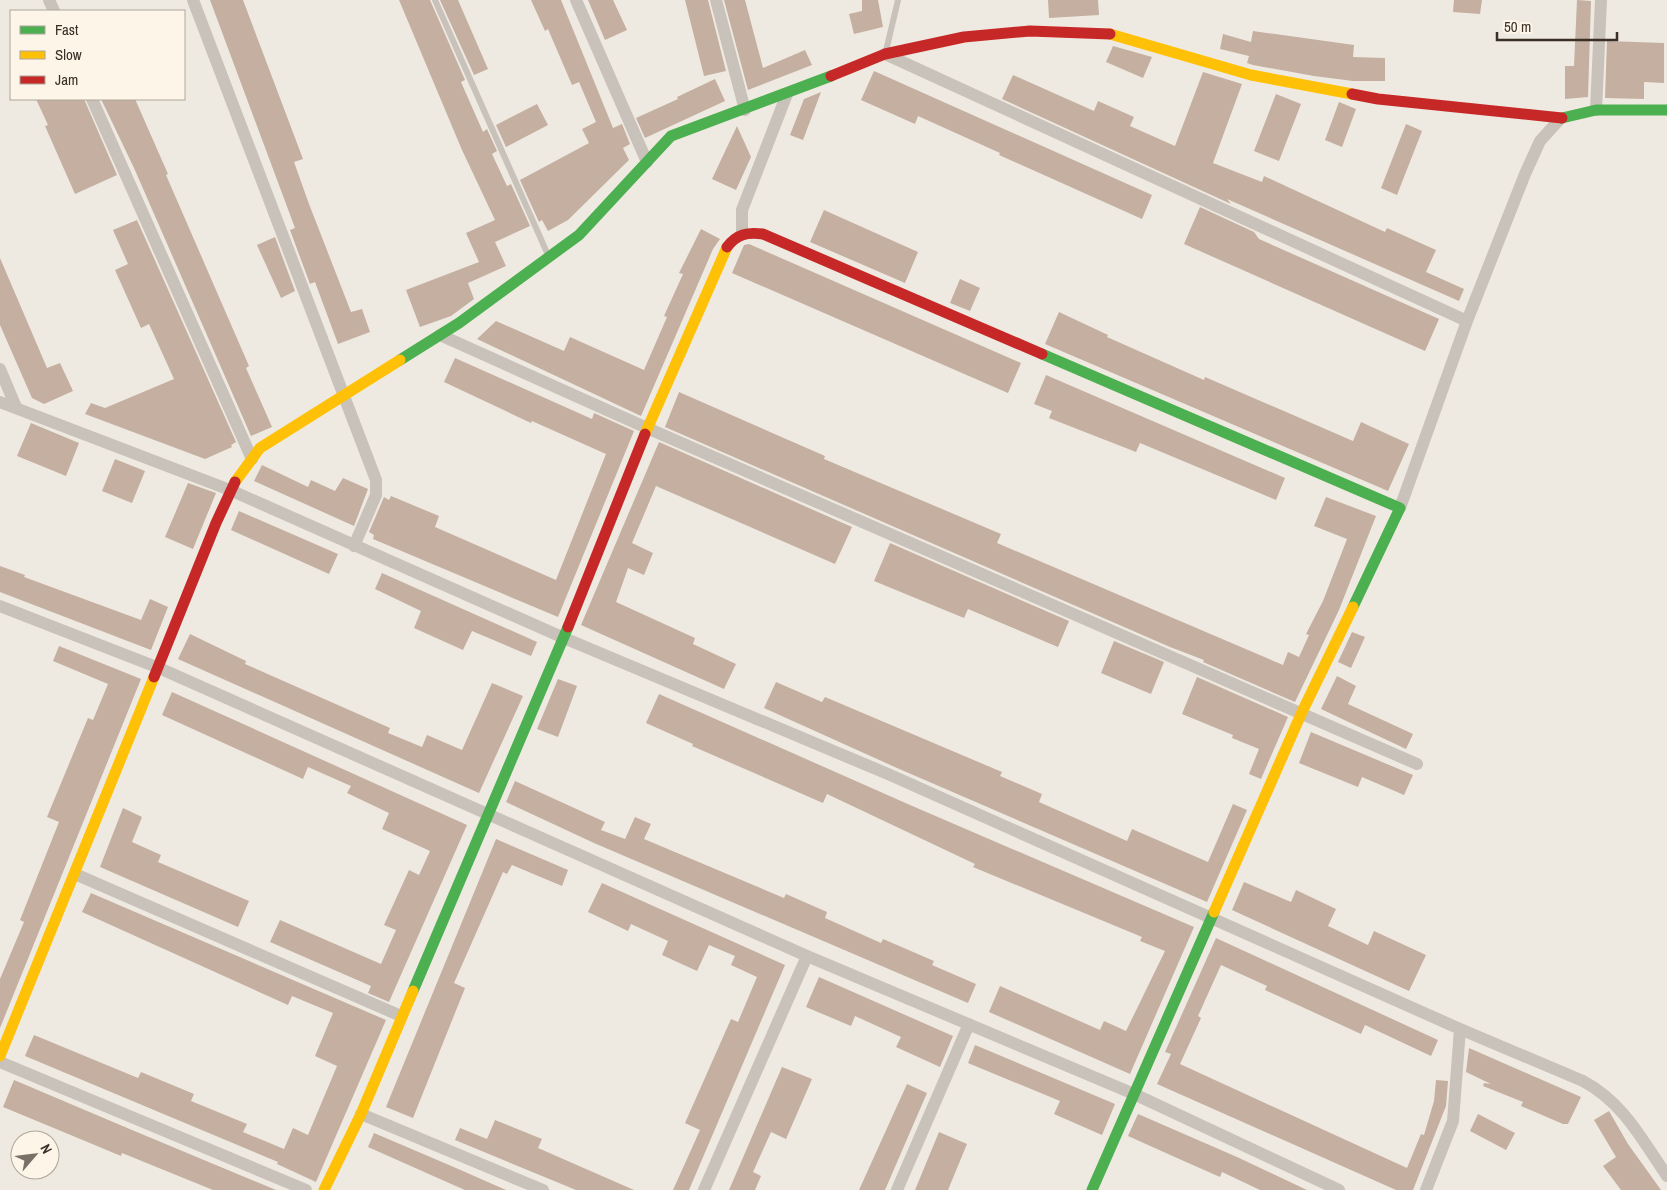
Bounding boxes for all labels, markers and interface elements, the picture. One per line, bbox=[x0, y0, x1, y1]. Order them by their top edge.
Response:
legend bbox=[10, 10, 185, 100]
scale bar bbox=[1497, 10, 1617, 42]
text: 50 m bbox=[1504, 16, 1531, 37]
text: Fast bbox=[55, 19, 79, 40]
text: Slow bbox=[55, 44, 82, 65]
text: Jam bbox=[55, 69, 78, 90]
north arrow bbox=[10, 1130, 60, 1180]
text: N bbox=[37, 1141, 56, 1157]

